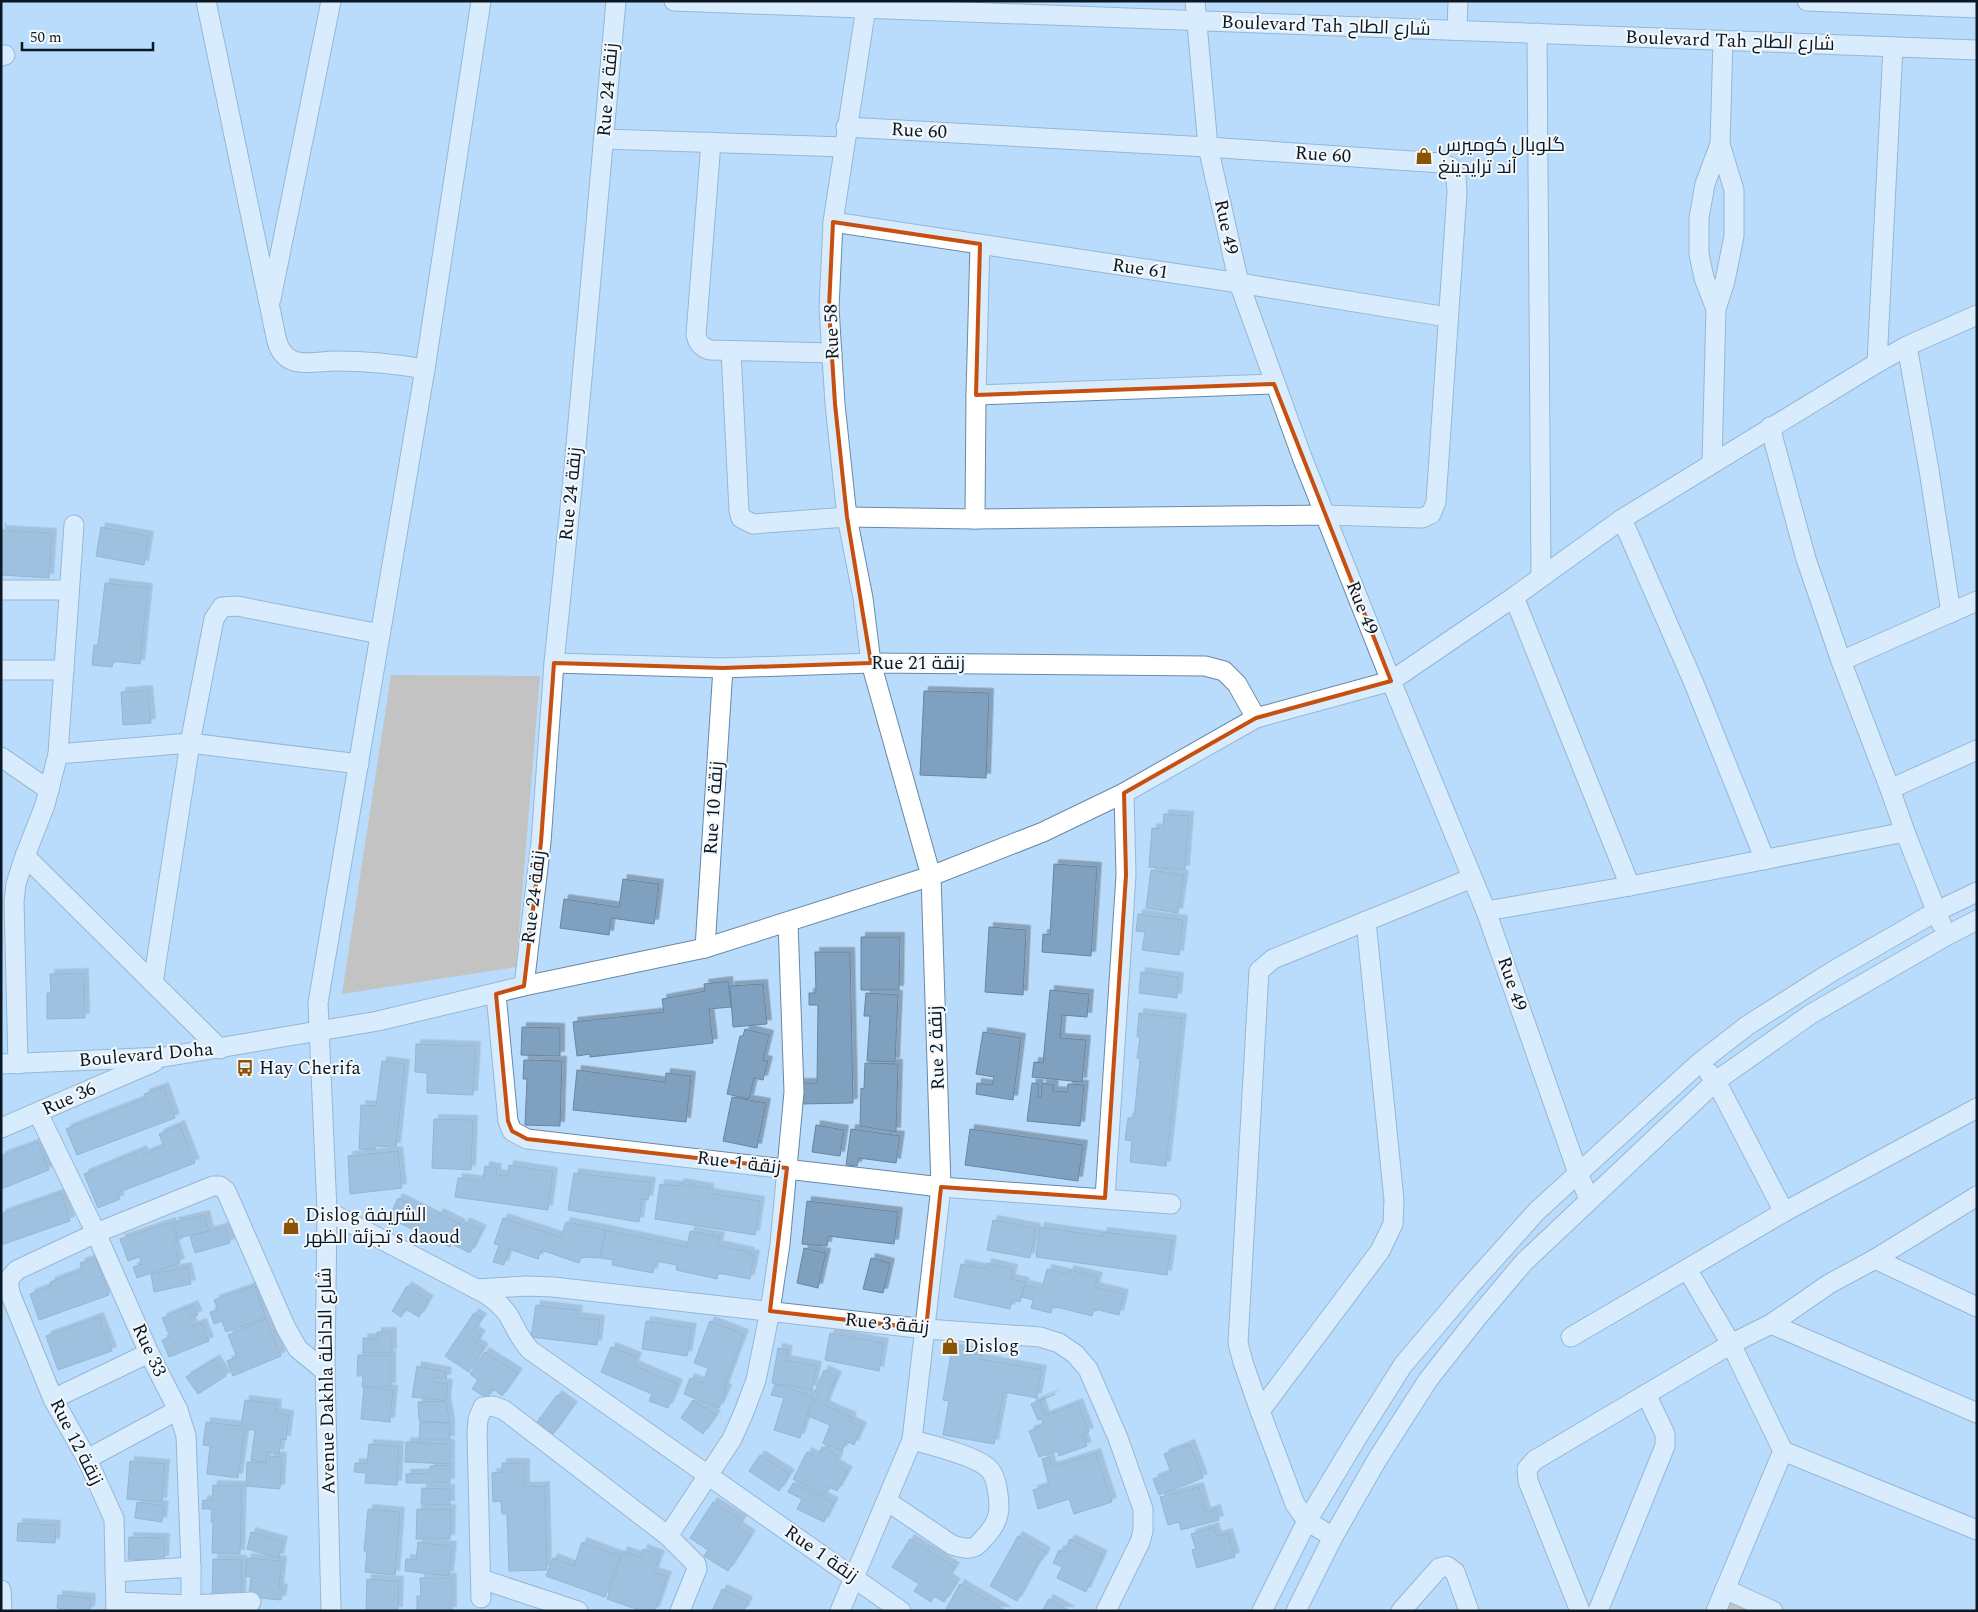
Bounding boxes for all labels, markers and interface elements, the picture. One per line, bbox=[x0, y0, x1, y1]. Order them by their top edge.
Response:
street label: Boulevard Tah شارع الطاح bbox=[1221, 8, 1431, 44]
scale bar bbox=[22, 20, 154, 52]
street label: Boulevard Tah شارع الطاح bbox=[1625, 23, 1835, 59]
text: 50 m bbox=[30, 26, 62, 49]
street label: Rue 24 زنقة bbox=[589, 42, 627, 138]
street label: Rue 60 bbox=[890, 115, 948, 147]
place label: گلوبال كوميرس آند ترايدينغ bbox=[1438, 131, 1565, 182]
street label: Rue 60 bbox=[1294, 139, 1352, 171]
shop icon: گلوبال كوميرس آند ترايدينغ bbox=[1414, 146, 1434, 166]
street label: Rue 49 bbox=[1206, 197, 1246, 257]
street label: Rue 61 bbox=[1110, 251, 1170, 287]
street label: Rue 58 bbox=[817, 303, 847, 361]
street label: Rue 24 زنقة bbox=[552, 446, 590, 542]
street label: Rue 49 bbox=[1338, 577, 1386, 639]
street label: Rue 21 زنقة bbox=[871, 649, 965, 678]
street label: Rue 10 زنقة bbox=[696, 760, 732, 856]
street label: Rue 24 زنقة bbox=[514, 849, 554, 945]
street label: Rue 49 bbox=[1489, 953, 1535, 1015]
street label: Rue 2 زنقة bbox=[921, 1005, 953, 1091]
street label: Boulevard Doha bbox=[78, 1035, 215, 1075]
place label: Hay Cherifa bbox=[259, 1054, 361, 1083]
bus stop icon: Hay Cherifa bbox=[235, 1058, 255, 1078]
street label: Rue 36 bbox=[37, 1074, 101, 1124]
street label: Rue 1 زنقة bbox=[695, 1143, 783, 1183]
place label: Dislog الشريفة تجزئة الظهر s daoud bbox=[304, 1201, 460, 1252]
shop icon: Dislog الشريفة تجزئة الظهر s daoud bbox=[281, 1216, 301, 1236]
street label: Avenue Dakhla شارع الداخلة bbox=[311, 1267, 343, 1495]
street label: Rue 3 زنقة bbox=[843, 1305, 931, 1343]
street label: Rue 33 bbox=[124, 1318, 174, 1382]
place label: Dislog bbox=[964, 1332, 1019, 1361]
shop icon: Dislog bbox=[940, 1336, 960, 1356]
street label: Rue 12 زنقة bbox=[42, 1393, 110, 1491]
street label: Rue 1 زنقة bbox=[778, 1518, 864, 1590]

